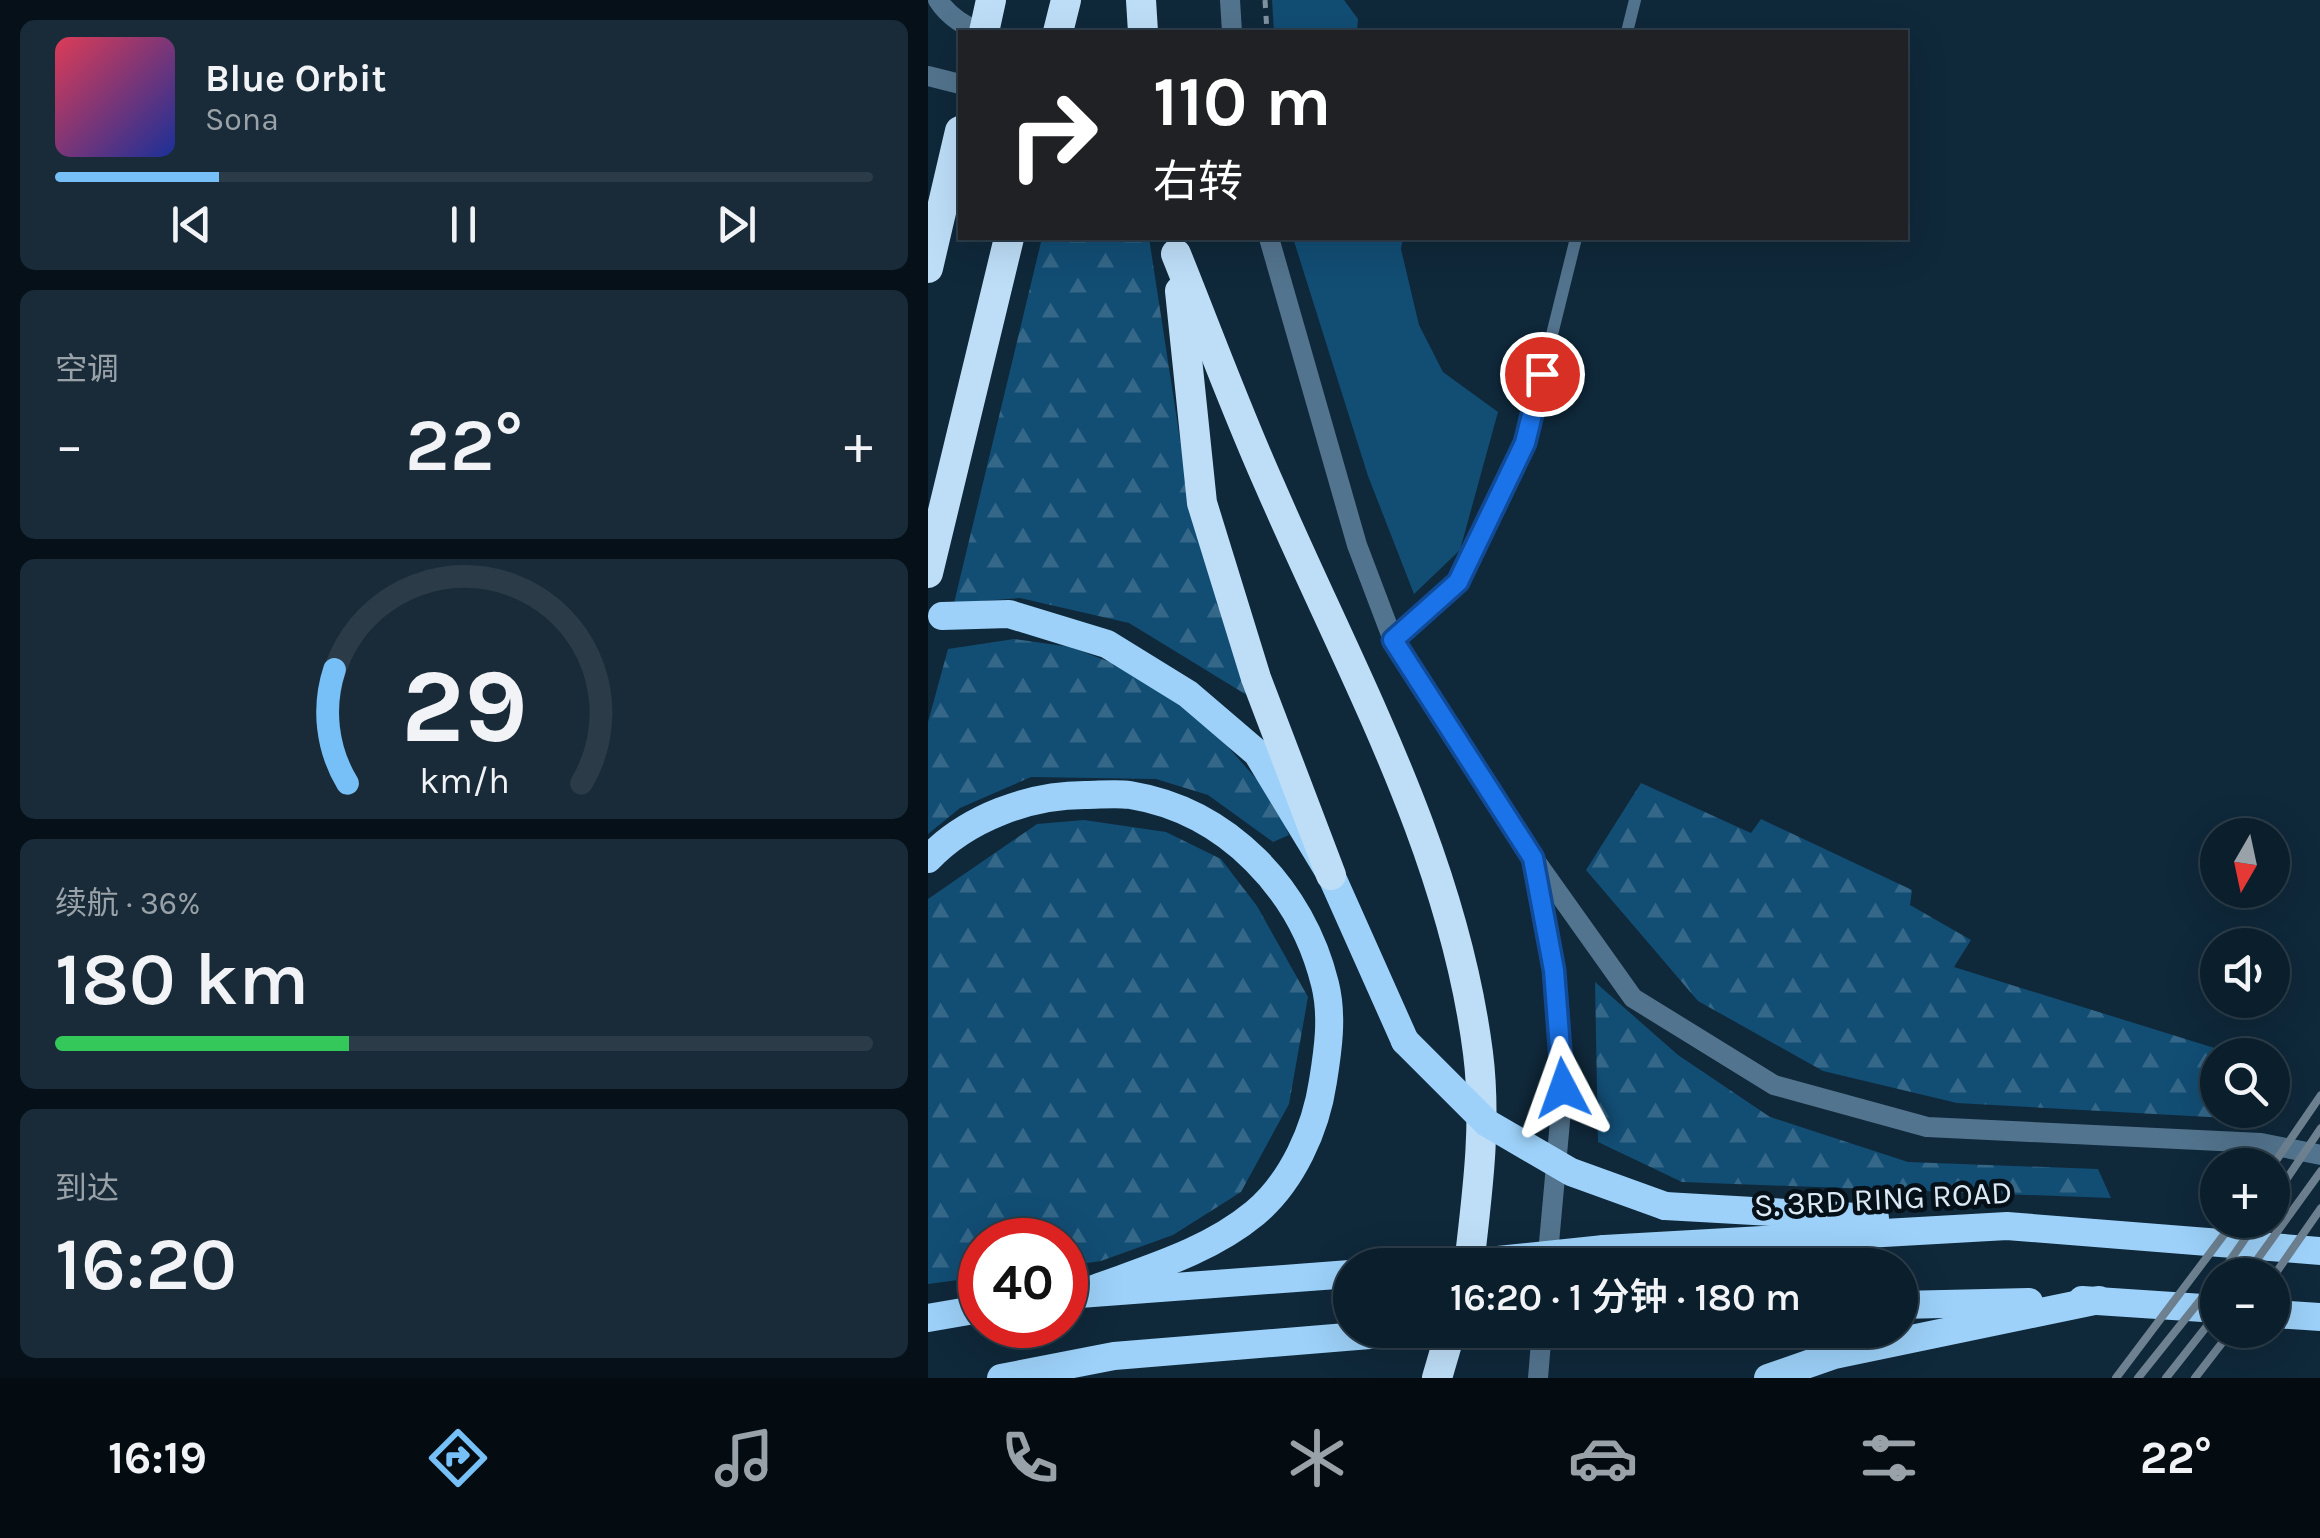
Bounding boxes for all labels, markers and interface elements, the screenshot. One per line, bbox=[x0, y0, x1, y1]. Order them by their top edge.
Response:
text: Blue Orbit bbox=[205, 56, 386, 101]
text: 110 m bbox=[1153, 61, 1331, 143]
icon: right bbox=[988, 70, 1118, 200]
text: Sona bbox=[205, 101, 279, 138]
text: 右转 bbox=[1153, 156, 1243, 208]
icon: previous bbox=[164, 197, 219, 252]
icon: pause bbox=[436, 197, 491, 252]
icon: next bbox=[709, 197, 764, 252]
pin bbox=[1500, 332, 1585, 417]
icon: arrive bbox=[1515, 347, 1570, 402]
text: 空调 bbox=[55, 351, 119, 388]
text: 22° bbox=[405, 401, 523, 489]
text: − bbox=[55, 413, 84, 477]
text: + bbox=[844, 413, 873, 477]
text: 29 bbox=[401, 646, 527, 767]
text: km/h bbox=[419, 760, 509, 802]
north arrow bbox=[2200, 818, 2290, 908]
map controls bbox=[2200, 818, 2290, 1348]
text: 续航 · 36% bbox=[55, 885, 200, 922]
button: sound bbox=[2200, 928, 2290, 1018]
text: 180 km bbox=[55, 935, 309, 1023]
position arrow bbox=[1511, 1036, 1615, 1140]
button: search bbox=[2200, 1038, 2290, 1128]
button: + bbox=[2200, 1148, 2290, 1238]
text: 到达 bbox=[55, 1170, 119, 1207]
street label: S. 3RD RING ROAD bbox=[1753, 1174, 2013, 1224]
speed limit sign: 40 bbox=[958, 1218, 1088, 1348]
text: 16:20 bbox=[55, 1220, 237, 1308]
button: − bbox=[2200, 1258, 2290, 1348]
text: 16:20 · 1 分钟 · 180 m bbox=[1450, 1275, 1801, 1320]
icon: directions bbox=[423, 1423, 493, 1493]
icon: music bbox=[709, 1423, 779, 1493]
icon: phone bbox=[995, 1423, 1065, 1493]
icon: climate bbox=[1282, 1423, 1352, 1493]
icon: car bbox=[1568, 1423, 1638, 1493]
icon: filters bbox=[1854, 1423, 1924, 1493]
text: 16:19 bbox=[108, 1432, 207, 1484]
text: 22° bbox=[2140, 1432, 2212, 1484]

